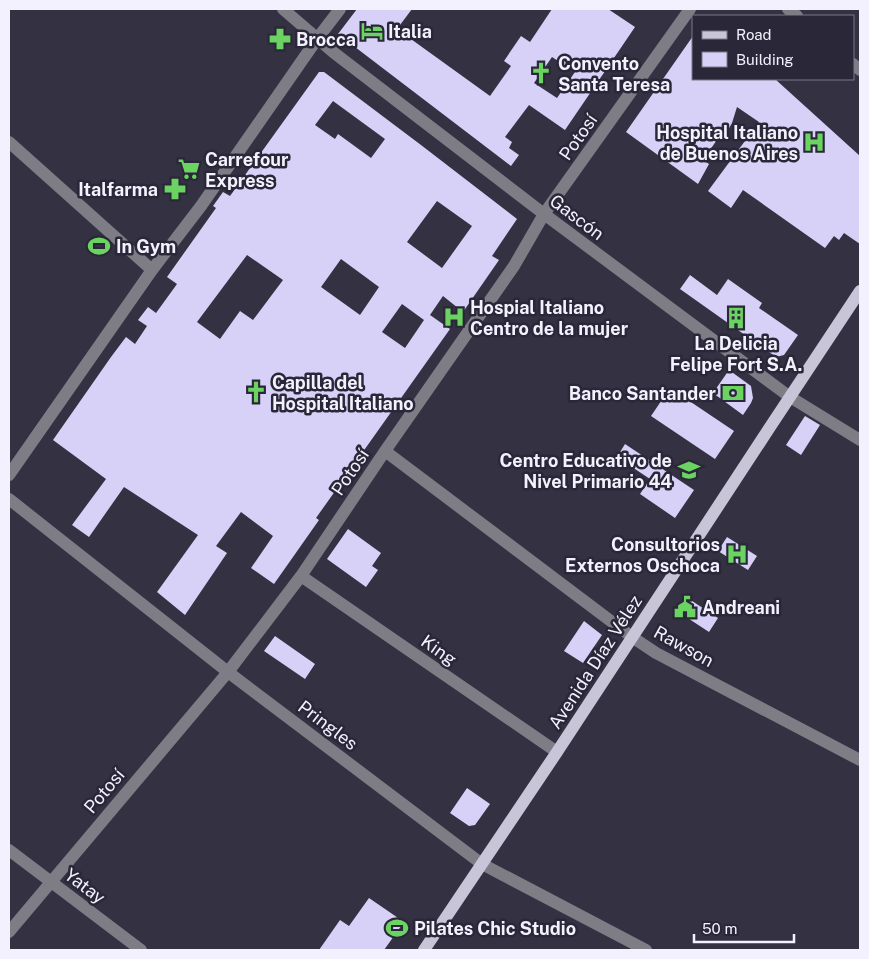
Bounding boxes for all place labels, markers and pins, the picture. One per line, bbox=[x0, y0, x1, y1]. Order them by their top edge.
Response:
hotel icon: Italia bbox=[359, 18, 385, 44]
place label: Italia bbox=[388, 21, 432, 42]
pharmacy icon: Brocca bbox=[267, 26, 293, 52]
place label: Brocca bbox=[296, 29, 356, 50]
place label: Convento Santa Teresa bbox=[558, 53, 670, 95]
church icon: Convento Santa Teresa bbox=[528, 60, 554, 86]
place label: Hospital Italiano de Buenos Aires bbox=[656, 122, 798, 164]
hospital icon: Hospital Italiano de Buenos Aires bbox=[801, 129, 827, 155]
place label: Carrefour Express bbox=[205, 149, 289, 191]
supermarket icon: Carrefour Express bbox=[176, 156, 202, 182]
pharmacy icon: Italfarma bbox=[162, 176, 188, 202]
place label: Italfarma bbox=[78, 179, 158, 200]
sports icon: In Gym bbox=[86, 233, 112, 259]
place label: In Gym bbox=[116, 236, 176, 257]
place label: Hospial Italiano Centro de la mujer bbox=[470, 297, 629, 339]
hospital icon: Hospial Italiano Centro de la mujer bbox=[441, 304, 467, 330]
building icon: La Delicia Felipe Fort S.A. bbox=[723, 305, 749, 331]
place label: La Delicia Felipe Fort S.A. bbox=[670, 333, 802, 375]
place label: Capilla del Hospital Italiano bbox=[272, 372, 414, 414]
church icon: Capilla del Hospital Italiano bbox=[243, 379, 269, 405]
bank icon: Banco Santander bbox=[720, 380, 746, 406]
place label: Banco Santander bbox=[569, 383, 717, 404]
place label: Centro Educativo de Nivel Primario 44 bbox=[499, 450, 672, 492]
school or university icon: Centro Educativo de Nivel Primario 44 bbox=[676, 457, 702, 483]
place label: Consultorios Externos Oschoca bbox=[565, 534, 720, 576]
hospital icon: Consultorios Externos Oschoca bbox=[724, 541, 750, 567]
public building icon: Andreani bbox=[672, 594, 698, 620]
place label: Andreani bbox=[702, 597, 780, 618]
sports icon: Pilates Chic Studio bbox=[384, 915, 410, 941]
place label: Pilates Chic Studio bbox=[414, 918, 576, 939]

